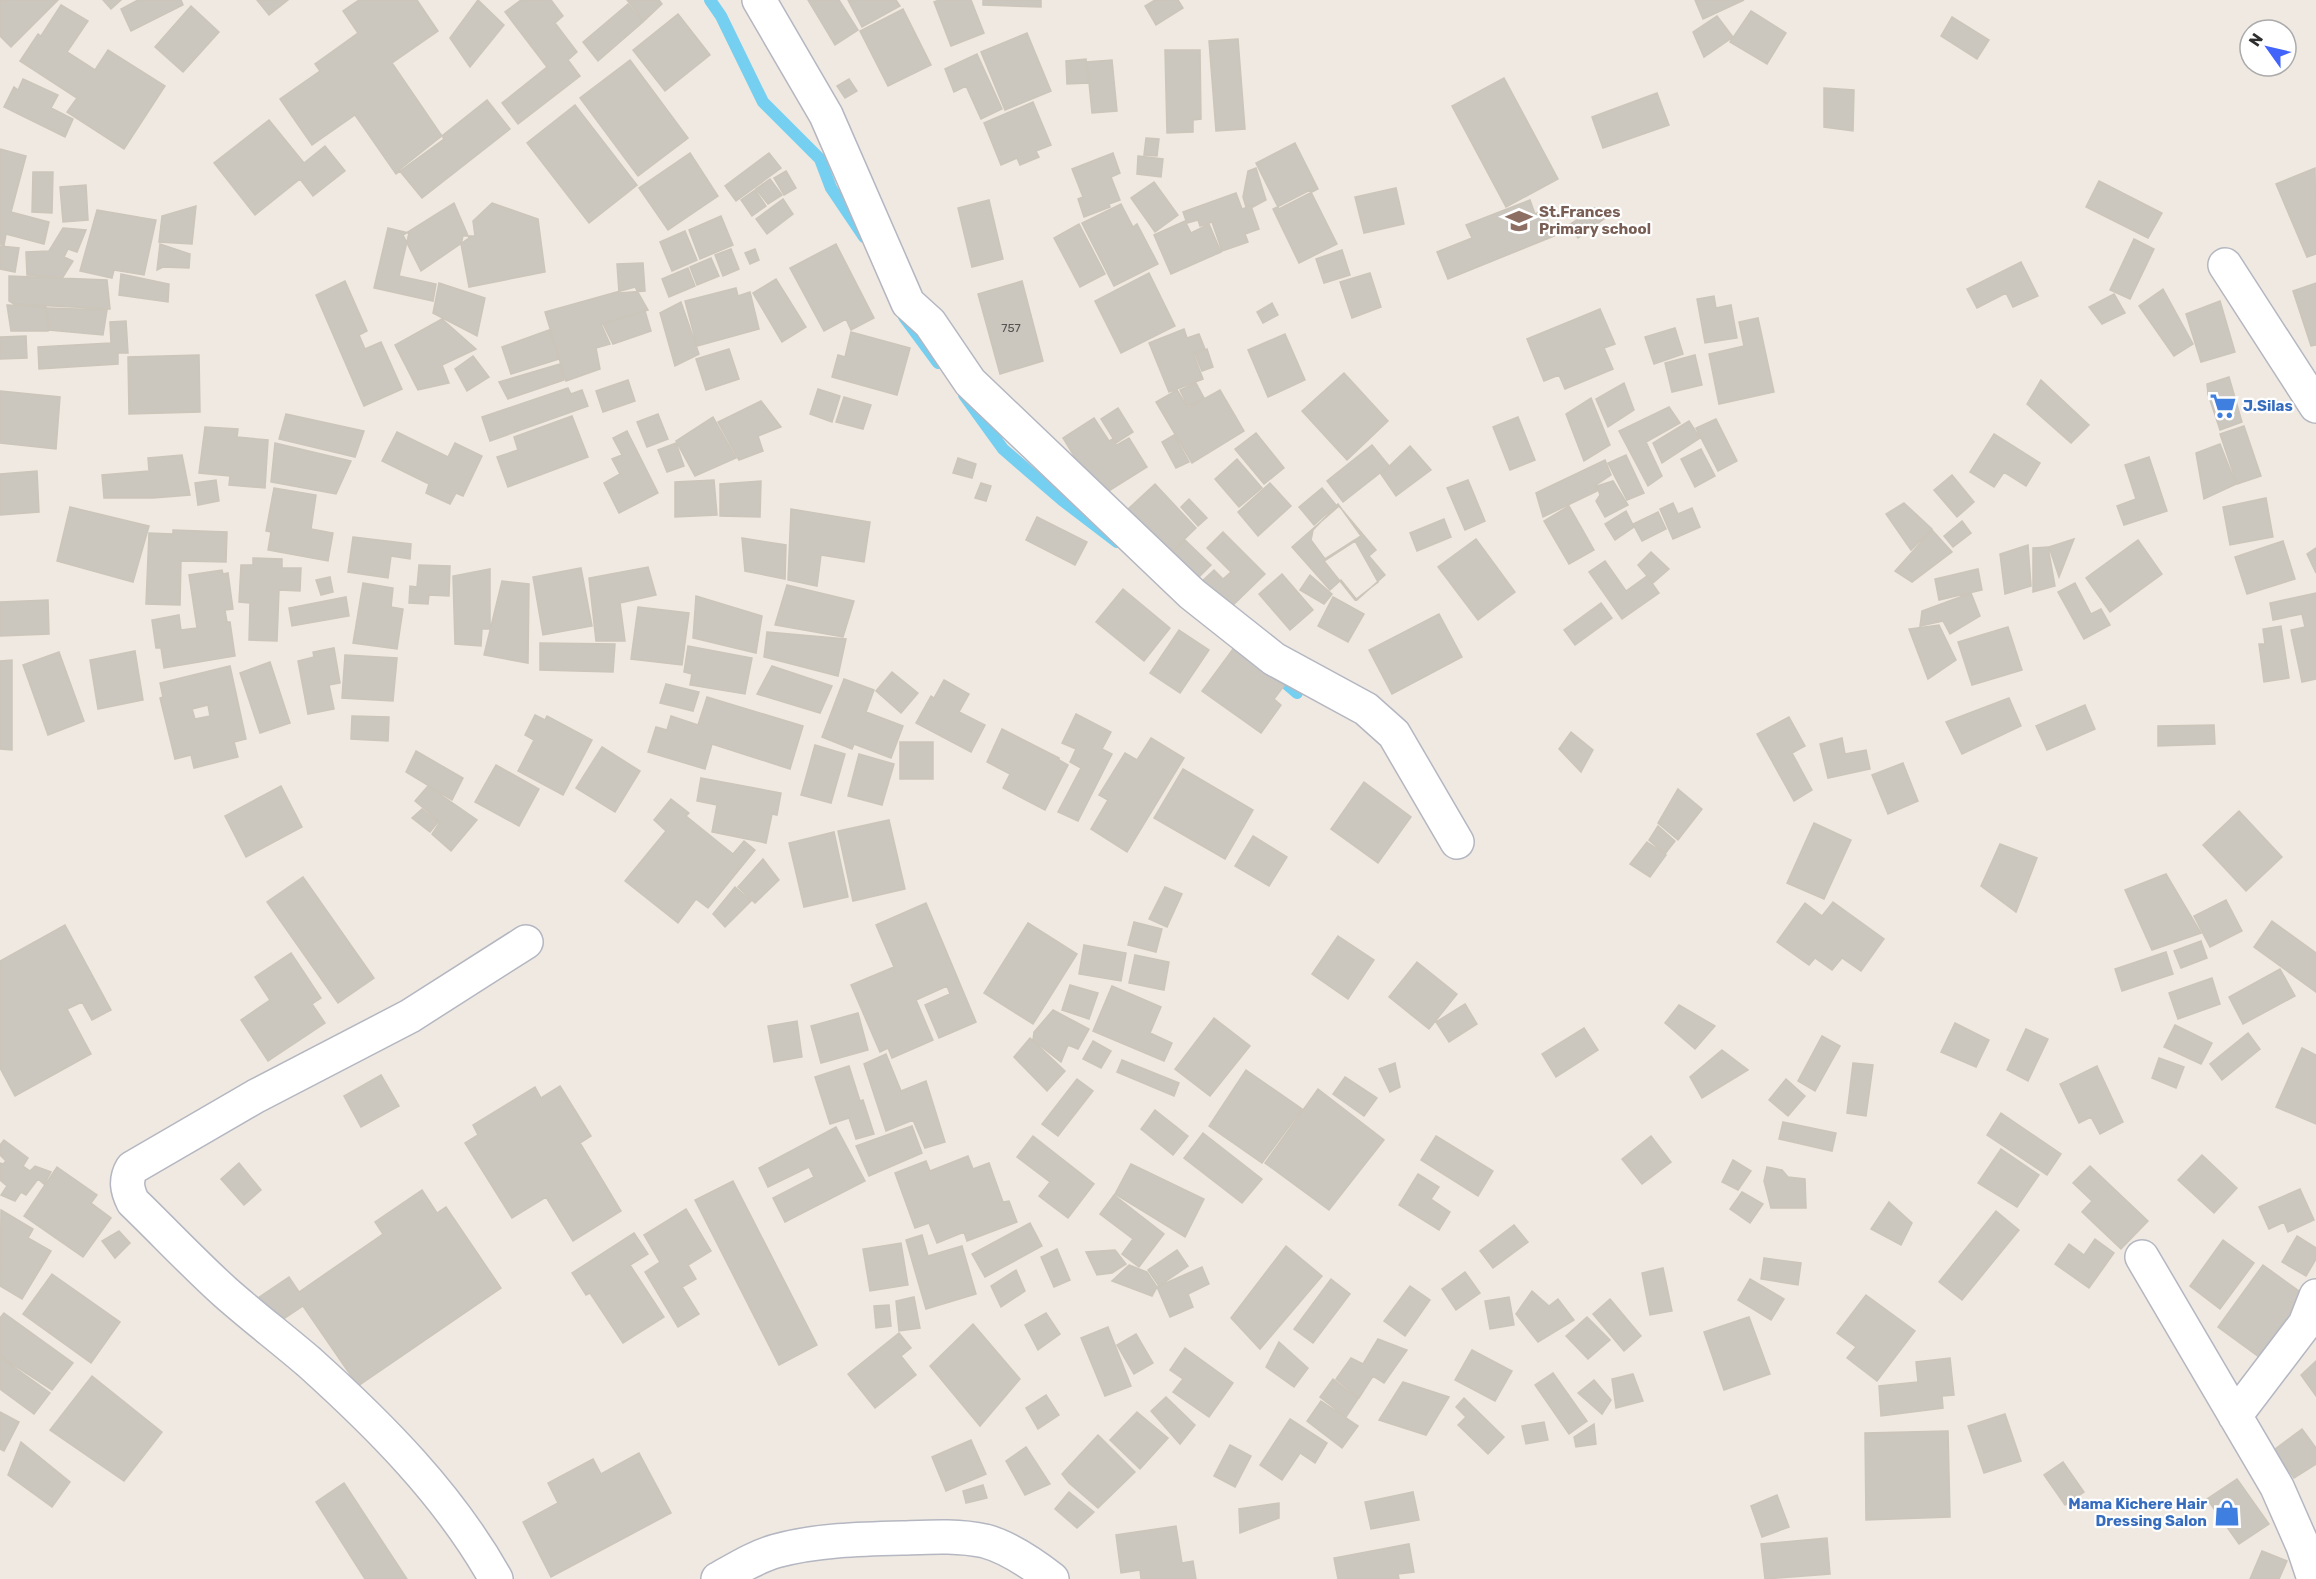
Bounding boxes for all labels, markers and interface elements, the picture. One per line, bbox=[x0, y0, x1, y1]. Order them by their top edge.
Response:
north arrow bbox=[2238, 18, 2298, 78]
text: N bbox=[2245, 30, 2267, 50]
place label: St.Frances Primary school bbox=[1539, 203, 1651, 238]
school or university icon: St.Frances Primary school bbox=[1504, 206, 1534, 236]
house number: 757 bbox=[1001, 321, 1021, 335]
supermarket icon: J.Silas bbox=[2208, 391, 2238, 421]
place label: J.Silas bbox=[2243, 397, 2293, 415]
place label: Mama Kichere Hair Dressing Salon bbox=[2068, 1495, 2207, 1530]
shop icon: Mama Kichere Hair Dressing Salon bbox=[2212, 1498, 2242, 1528]

